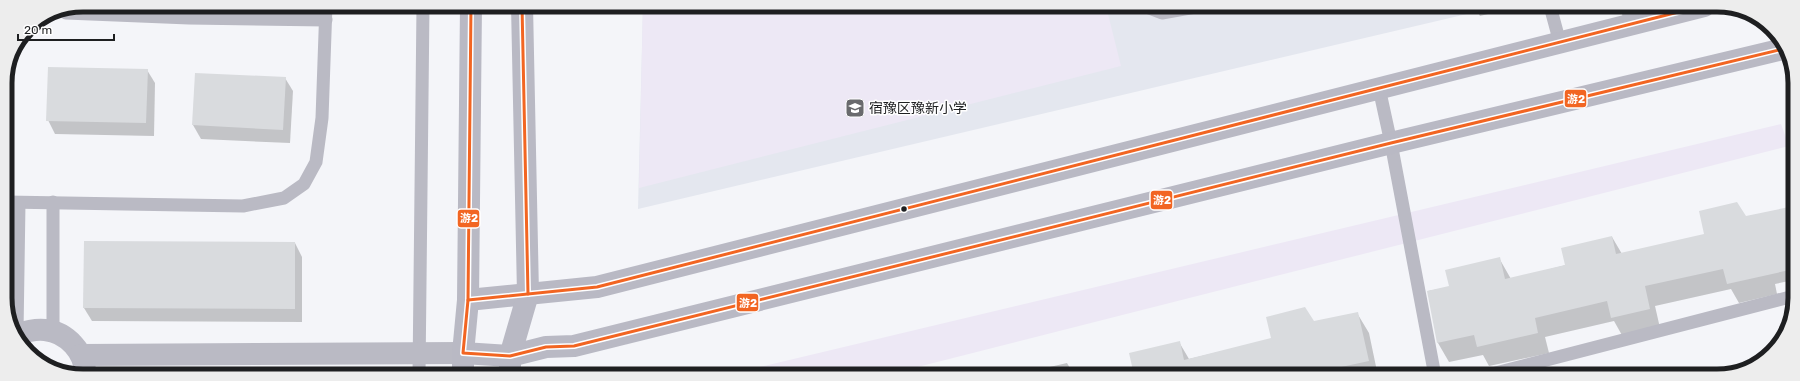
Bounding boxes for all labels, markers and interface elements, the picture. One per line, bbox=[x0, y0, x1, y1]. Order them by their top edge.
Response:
scale bar bbox=[18, 16, 114, 42]
text: 20 m bbox=[24, 23, 52, 37]
line badge: 游2 bbox=[1564, 89, 1587, 108]
text: 游2 bbox=[1567, 93, 1585, 106]
school or university icon: 宿豫区豫新小学 bbox=[844, 97, 866, 119]
place label: 宿豫区豫新小学 bbox=[869, 100, 967, 117]
line badge: 游2 bbox=[1150, 190, 1173, 210]
text: 游2 bbox=[1153, 194, 1171, 207]
unlabelled marker bbox=[899, 204, 909, 214]
line badge: 游2 bbox=[457, 209, 480, 228]
text: 游2 bbox=[460, 212, 478, 225]
line badge: 游2 bbox=[736, 293, 759, 312]
text: 游2 bbox=[739, 297, 757, 310]

